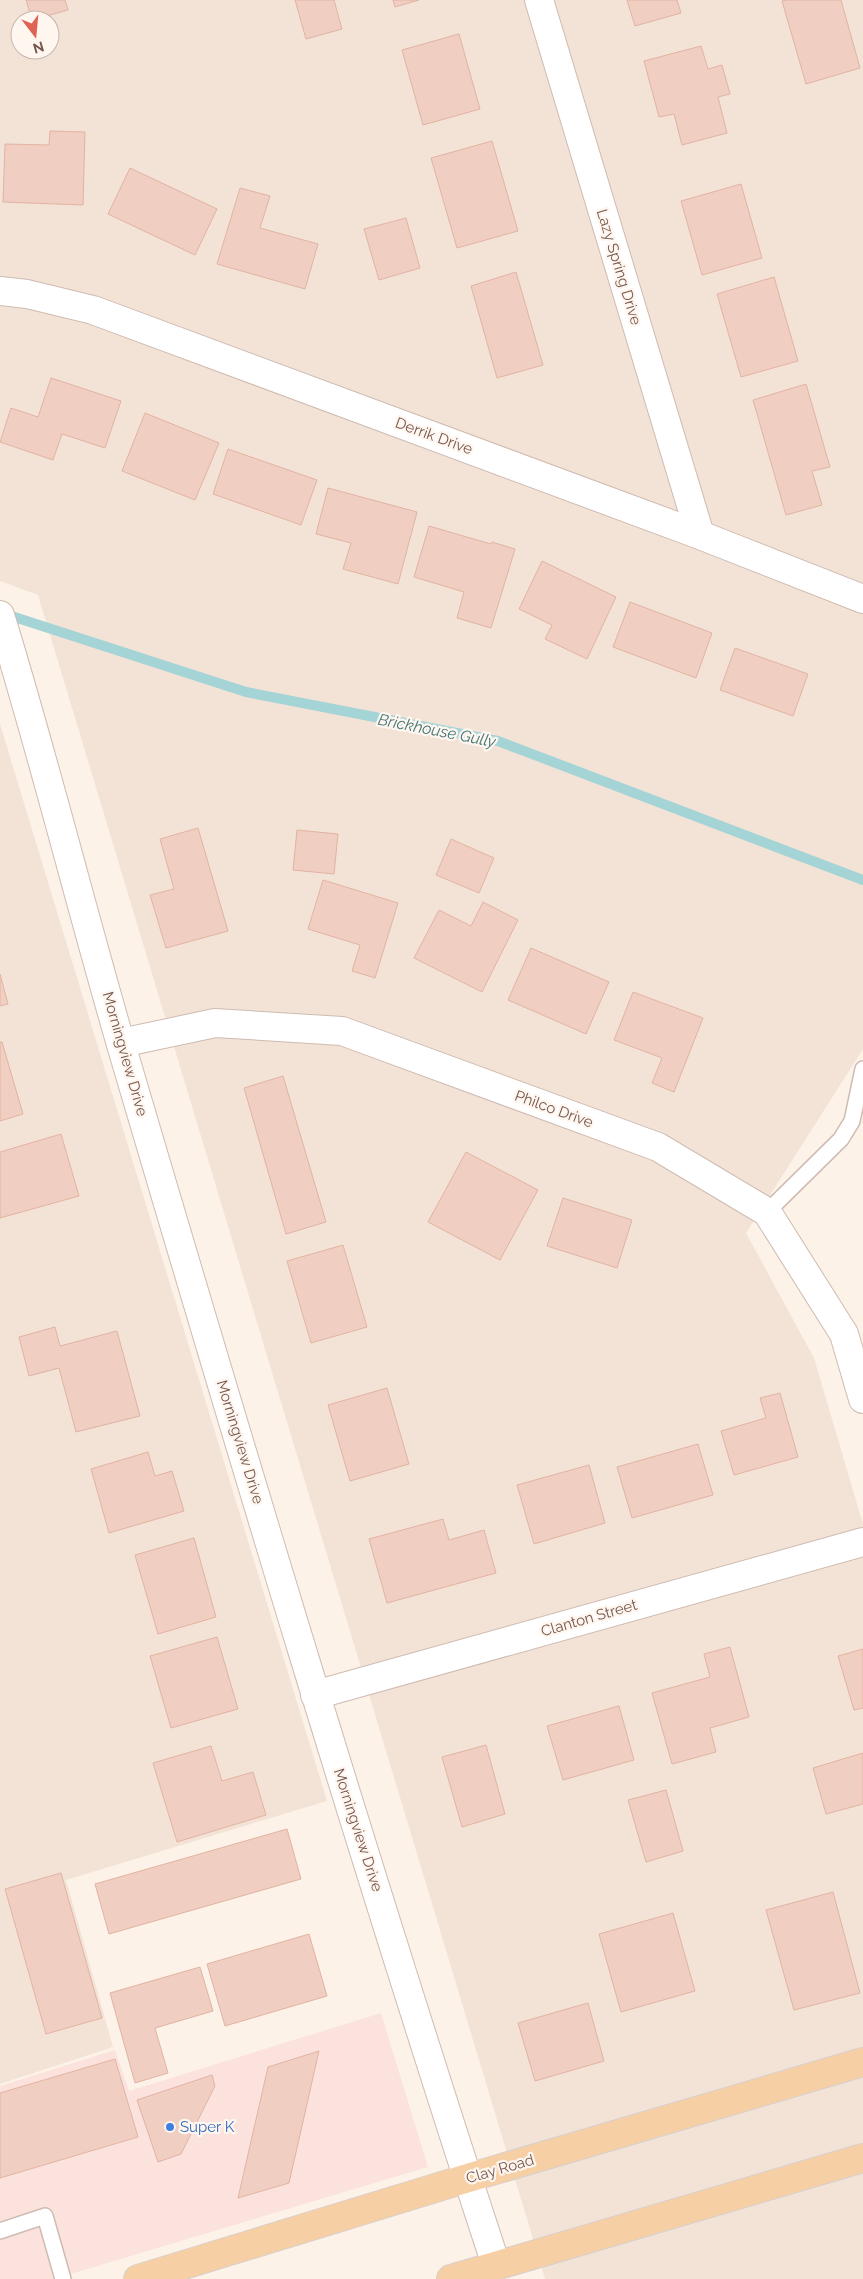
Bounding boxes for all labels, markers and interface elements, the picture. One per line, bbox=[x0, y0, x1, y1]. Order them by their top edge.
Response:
north arrow bbox=[10, 10, 60, 60]
text: N bbox=[31, 38, 46, 57]
street label: Lazy Spring Drive bbox=[593, 207, 645, 327]
street label: Derrik Drive bbox=[393, 414, 475, 458]
water label: Brickhouse Gully bbox=[377, 710, 499, 751]
street label: Morningview Drive bbox=[99, 990, 151, 1118]
street label: Philco Drive bbox=[512, 1086, 596, 1132]
street label: Morningview Drive bbox=[213, 1378, 267, 1506]
street label: Clanton Street bbox=[539, 1596, 639, 1640]
street label: Morningview Drive bbox=[330, 1766, 386, 1894]
place label: Super K bbox=[180, 2118, 235, 2136]
marker: Super K bbox=[164, 2121, 176, 2133]
street label: Clay Road bbox=[464, 2151, 536, 2187]

